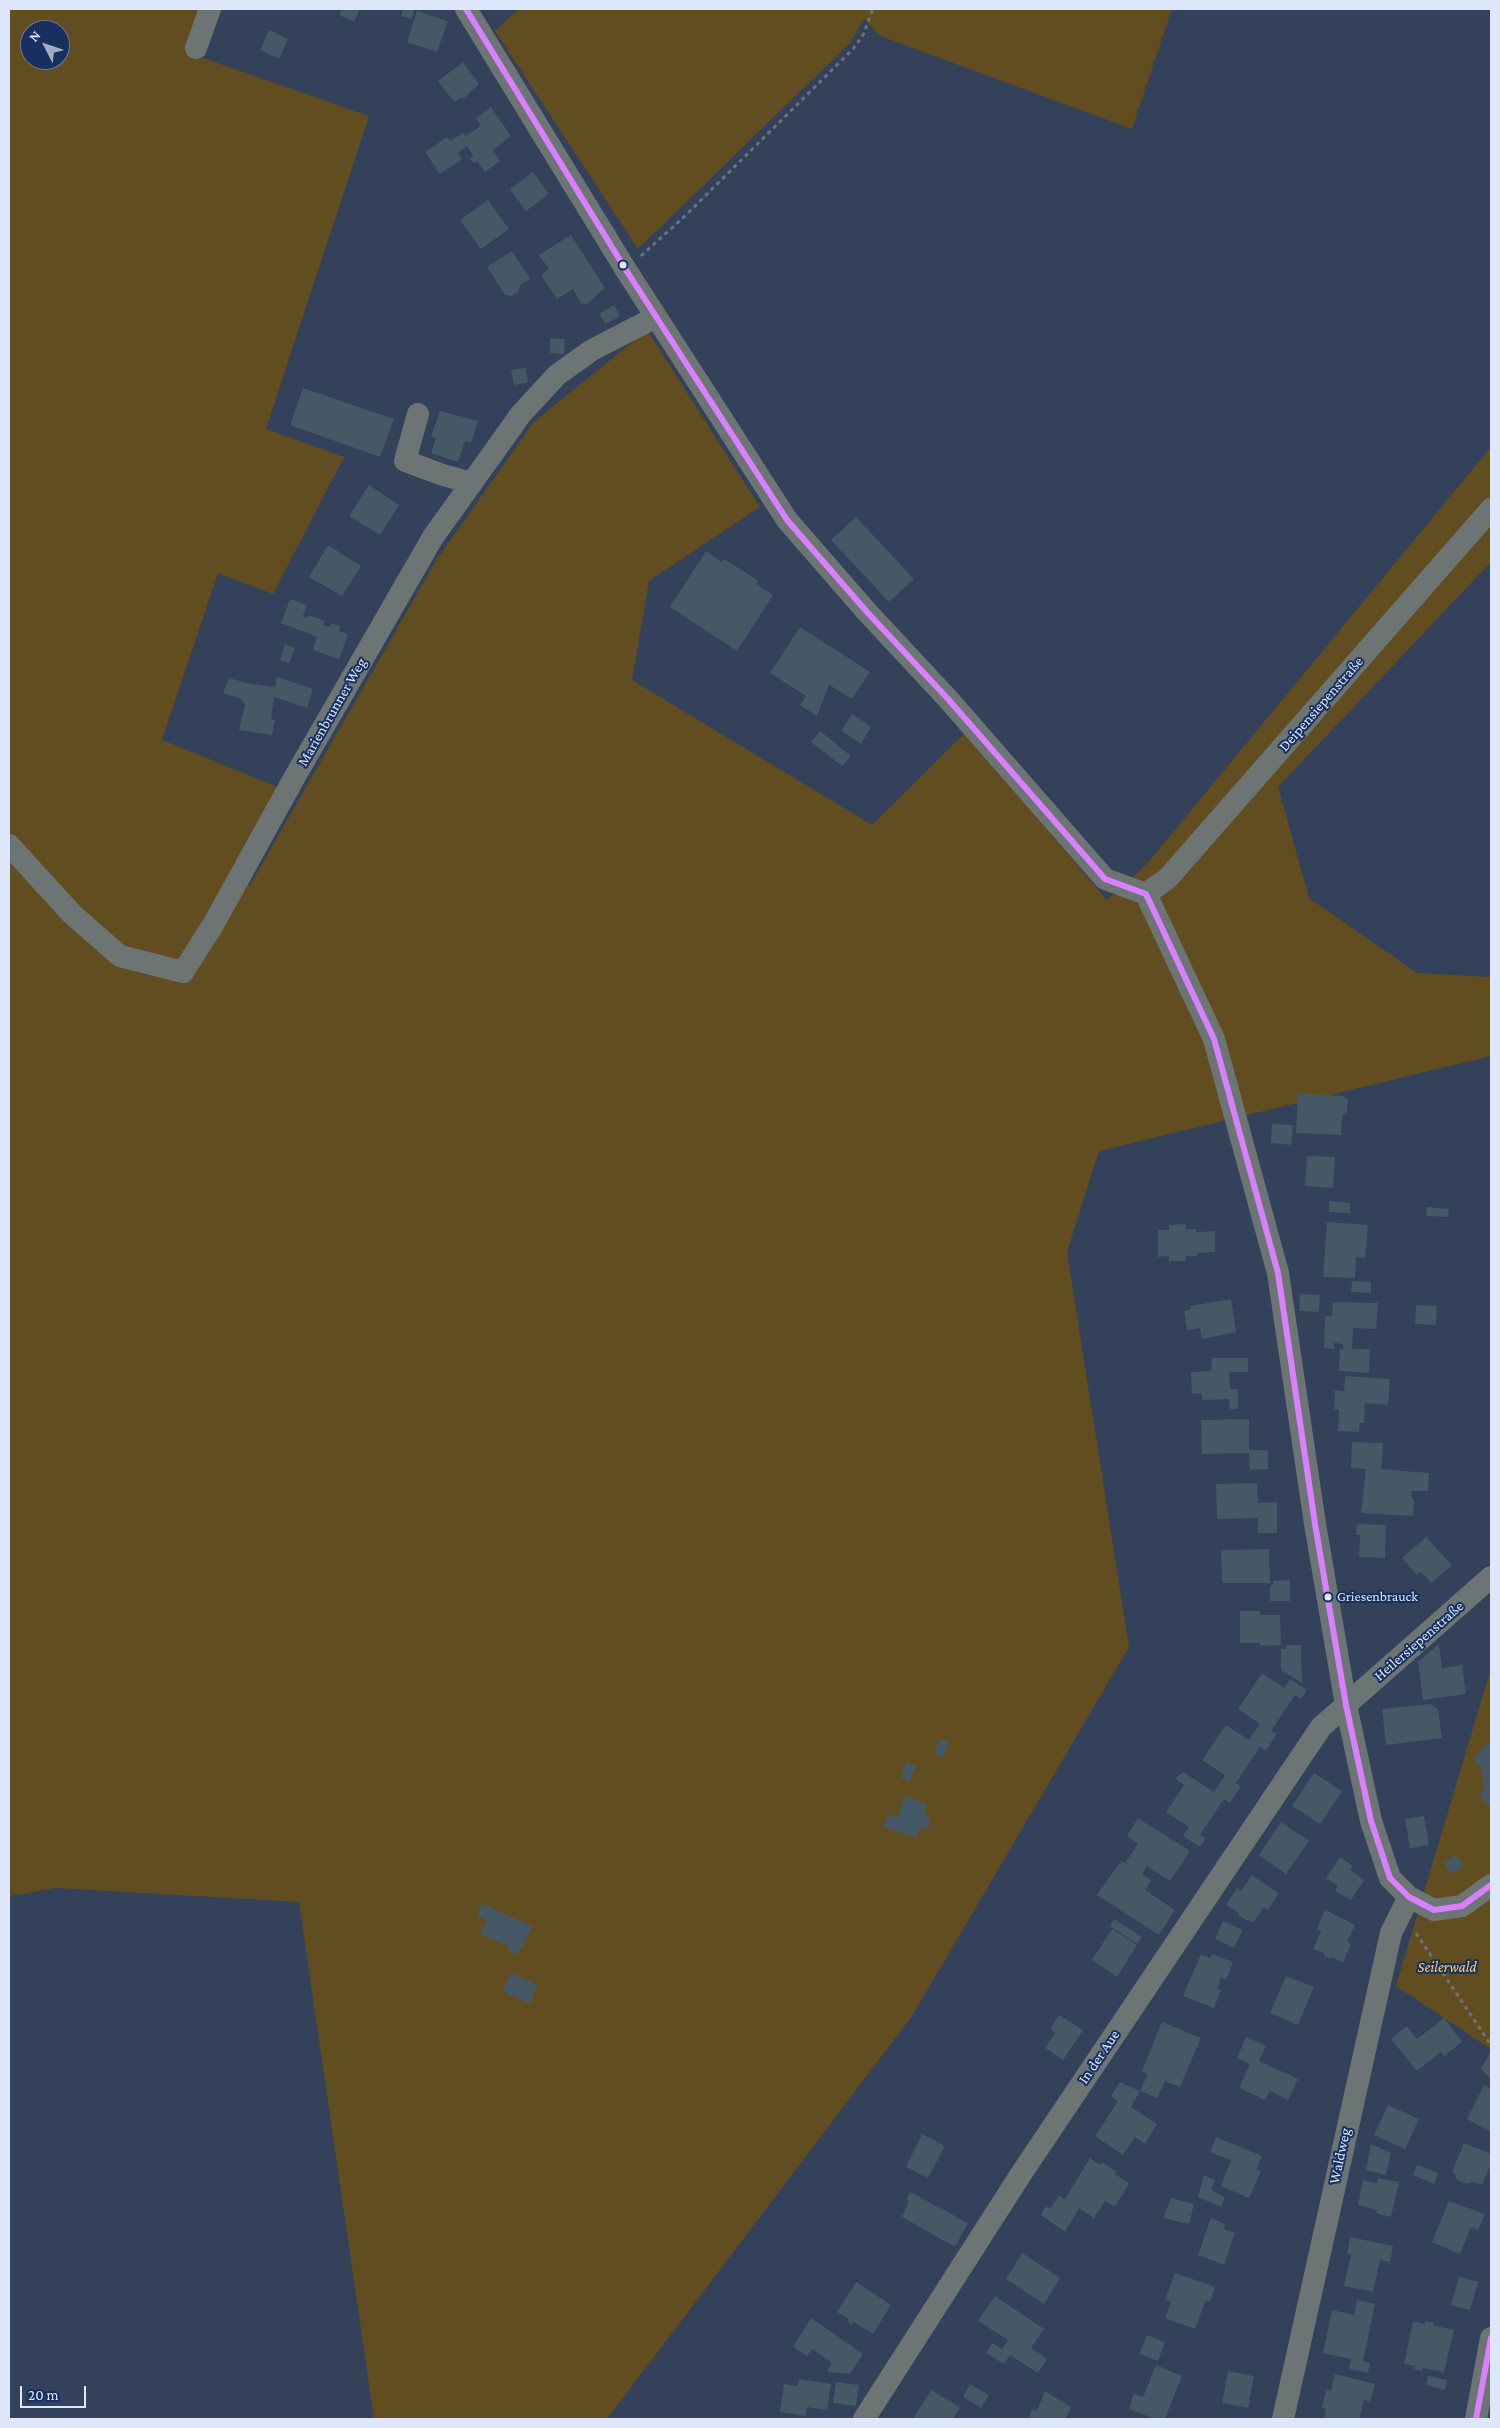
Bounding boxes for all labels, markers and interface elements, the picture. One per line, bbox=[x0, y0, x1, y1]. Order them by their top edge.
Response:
north arrow bbox=[20, 20, 70, 70]
text: N bbox=[25, 27, 44, 45]
unlabelled marker bbox=[618, 260, 628, 270]
street label: Deipensiepenstraße bbox=[1275, 653, 1367, 755]
street label: Marienbrunner Weg bbox=[294, 655, 370, 769]
place label: Griesenbrauck bbox=[1337, 1589, 1418, 1605]
marker: Griesenbrauck bbox=[1323, 1592, 1333, 1602]
street label: Heilersiepenstraße bbox=[1371, 1597, 1467, 1685]
park label: Seilerwald bbox=[1418, 1958, 1476, 1976]
street label: In der Aue bbox=[1074, 2027, 1124, 2087]
street label: Waldweg bbox=[1325, 2126, 1355, 2186]
scale bar bbox=[22, 2376, 89, 2408]
text: 20 m bbox=[28, 2387, 59, 2403]

